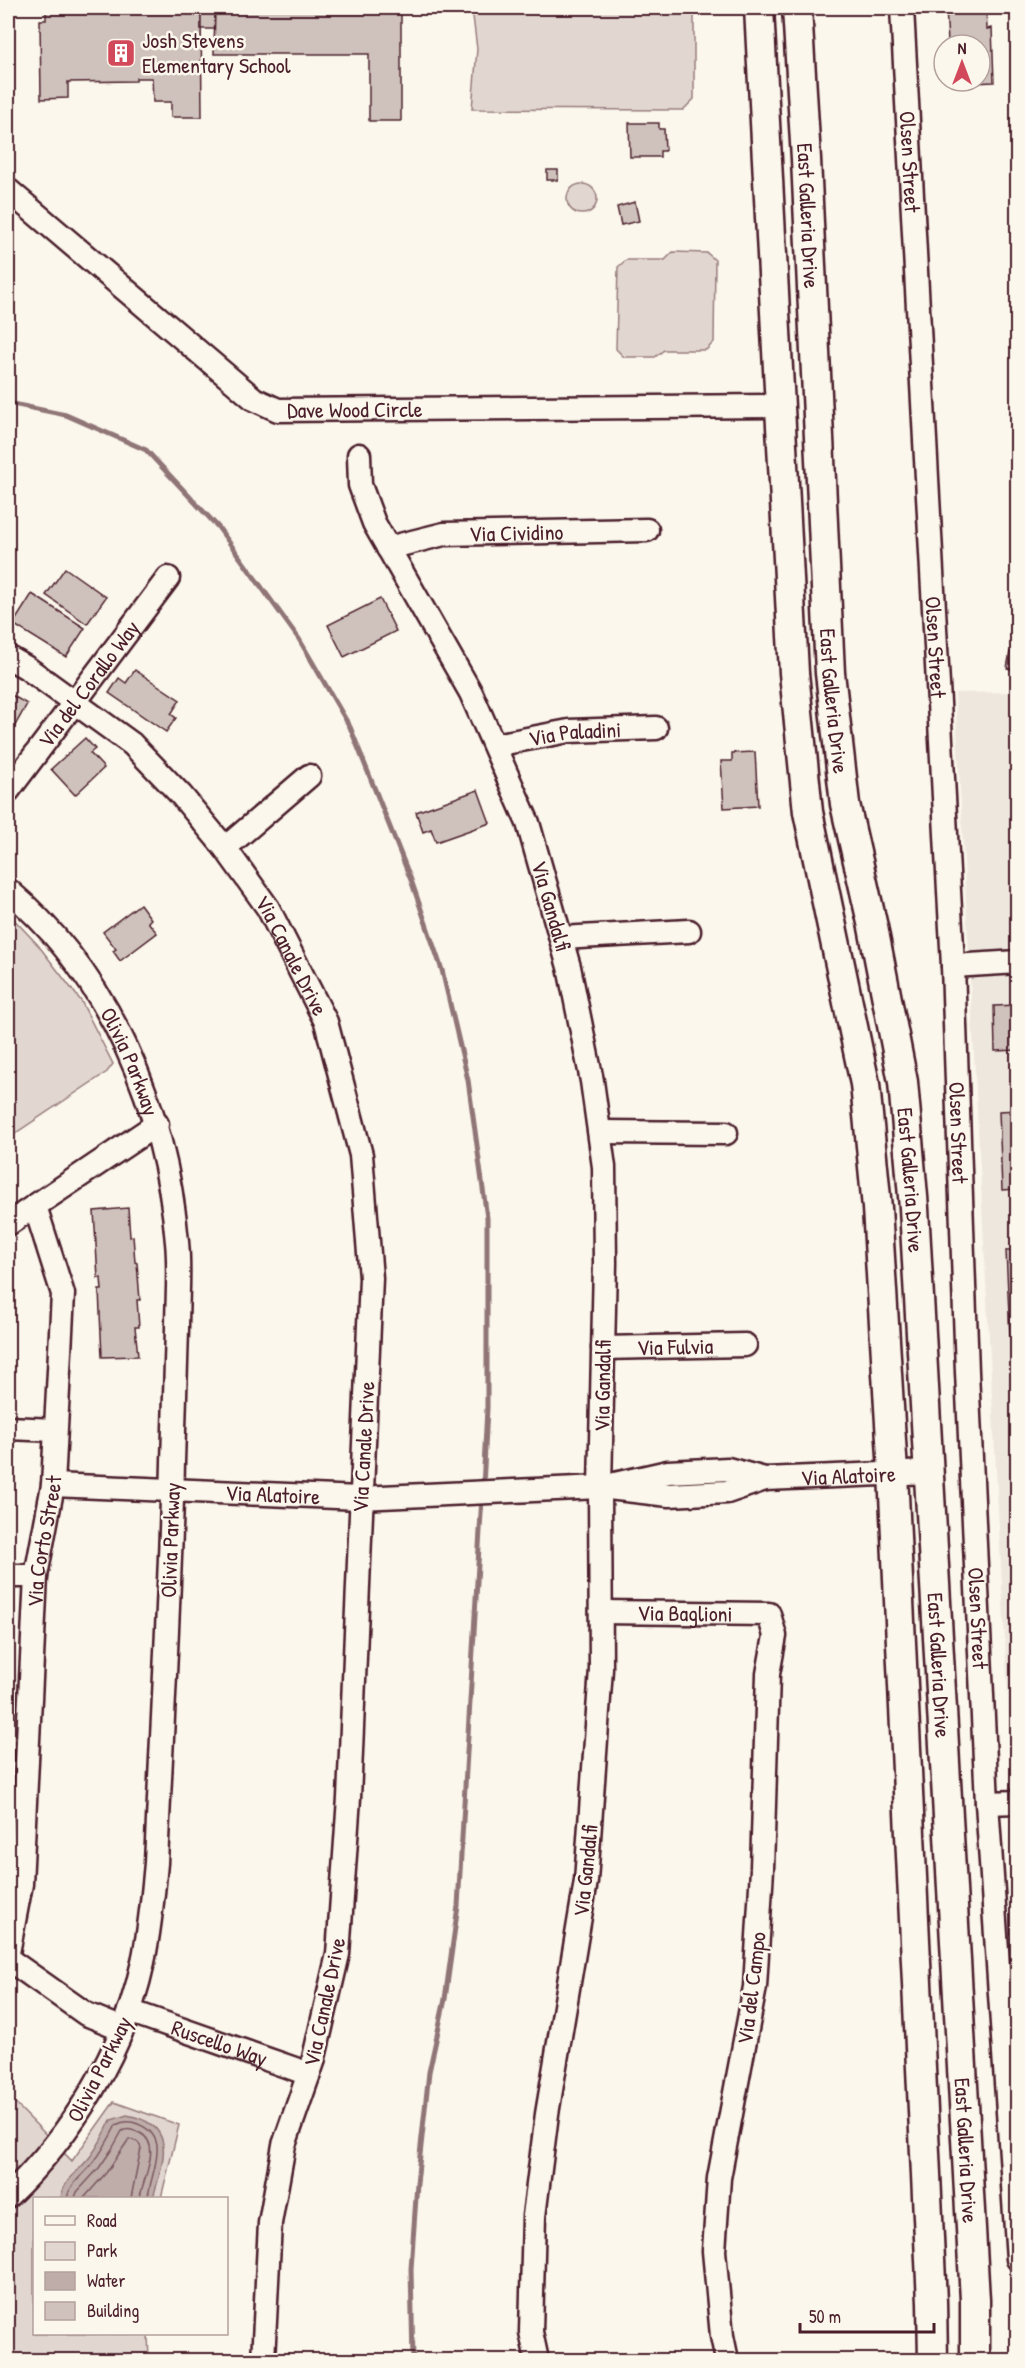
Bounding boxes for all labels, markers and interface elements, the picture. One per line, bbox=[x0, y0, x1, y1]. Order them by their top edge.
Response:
place label: Josh Stevens Elementary School bbox=[142, 25, 291, 80]
north arrow bbox=[932, 33, 992, 93]
building icon: Josh Stevens Elementary School bbox=[105, 37, 137, 69]
text: N bbox=[958, 37, 967, 59]
street label: Olsen Street bbox=[893, 110, 928, 214]
street label: East Galleria Drive bbox=[790, 142, 827, 289]
street label: Dave Wood Circle bbox=[287, 394, 423, 425]
street label: Via Cividino bbox=[469, 517, 564, 549]
street label: Olsen Street bbox=[918, 596, 954, 699]
street label: Via del Corallo Way bbox=[31, 614, 146, 754]
street label: East Galleria Drive bbox=[813, 628, 856, 775]
street label: Via Paladini bbox=[526, 714, 622, 753]
street label: Via Gandalfi bbox=[524, 857, 579, 954]
street label: Via Canale Drive bbox=[248, 889, 335, 1021]
street label: Olivia Parkway bbox=[93, 1002, 167, 1119]
street label: Olsen Street bbox=[942, 1081, 975, 1184]
street label: East Galleria Drive bbox=[890, 1106, 931, 1254]
street label: Via Fulvia bbox=[637, 1331, 714, 1362]
street label: Via Gandalfi bbox=[586, 1340, 618, 1432]
street label: Via Canale Drive bbox=[345, 1380, 381, 1513]
street label: Via Alatoire bbox=[800, 1458, 896, 1492]
street label: Via Corto Street bbox=[20, 1474, 68, 1608]
street label: Via Alatoire bbox=[225, 1477, 321, 1511]
street label: Olivia Parkway bbox=[153, 1482, 187, 1598]
street label: Olsen Street bbox=[961, 1567, 996, 1670]
street label: East Galleria Drive bbox=[921, 1592, 959, 1739]
street label: Via Baglioni bbox=[637, 1597, 733, 1629]
street label: Via Gandalfi bbox=[565, 1824, 605, 1918]
street label: Via del Campo bbox=[729, 1930, 773, 2046]
street label: Via Canale Drive bbox=[296, 1934, 352, 2069]
street label: Olivia Parkway bbox=[59, 2011, 139, 2127]
street label: Ruscello Way bbox=[168, 2012, 272, 2073]
street label: East Galleria Drive bbox=[948, 2077, 986, 2224]
legend bbox=[33, 2197, 228, 2335]
text: Road bbox=[87, 2208, 117, 2233]
text: Park bbox=[87, 2238, 118, 2263]
text: Water bbox=[87, 2268, 125, 2293]
scale bar bbox=[800, 2296, 934, 2334]
text: Building bbox=[87, 2298, 139, 2323]
text: 50 m bbox=[809, 2304, 841, 2329]

